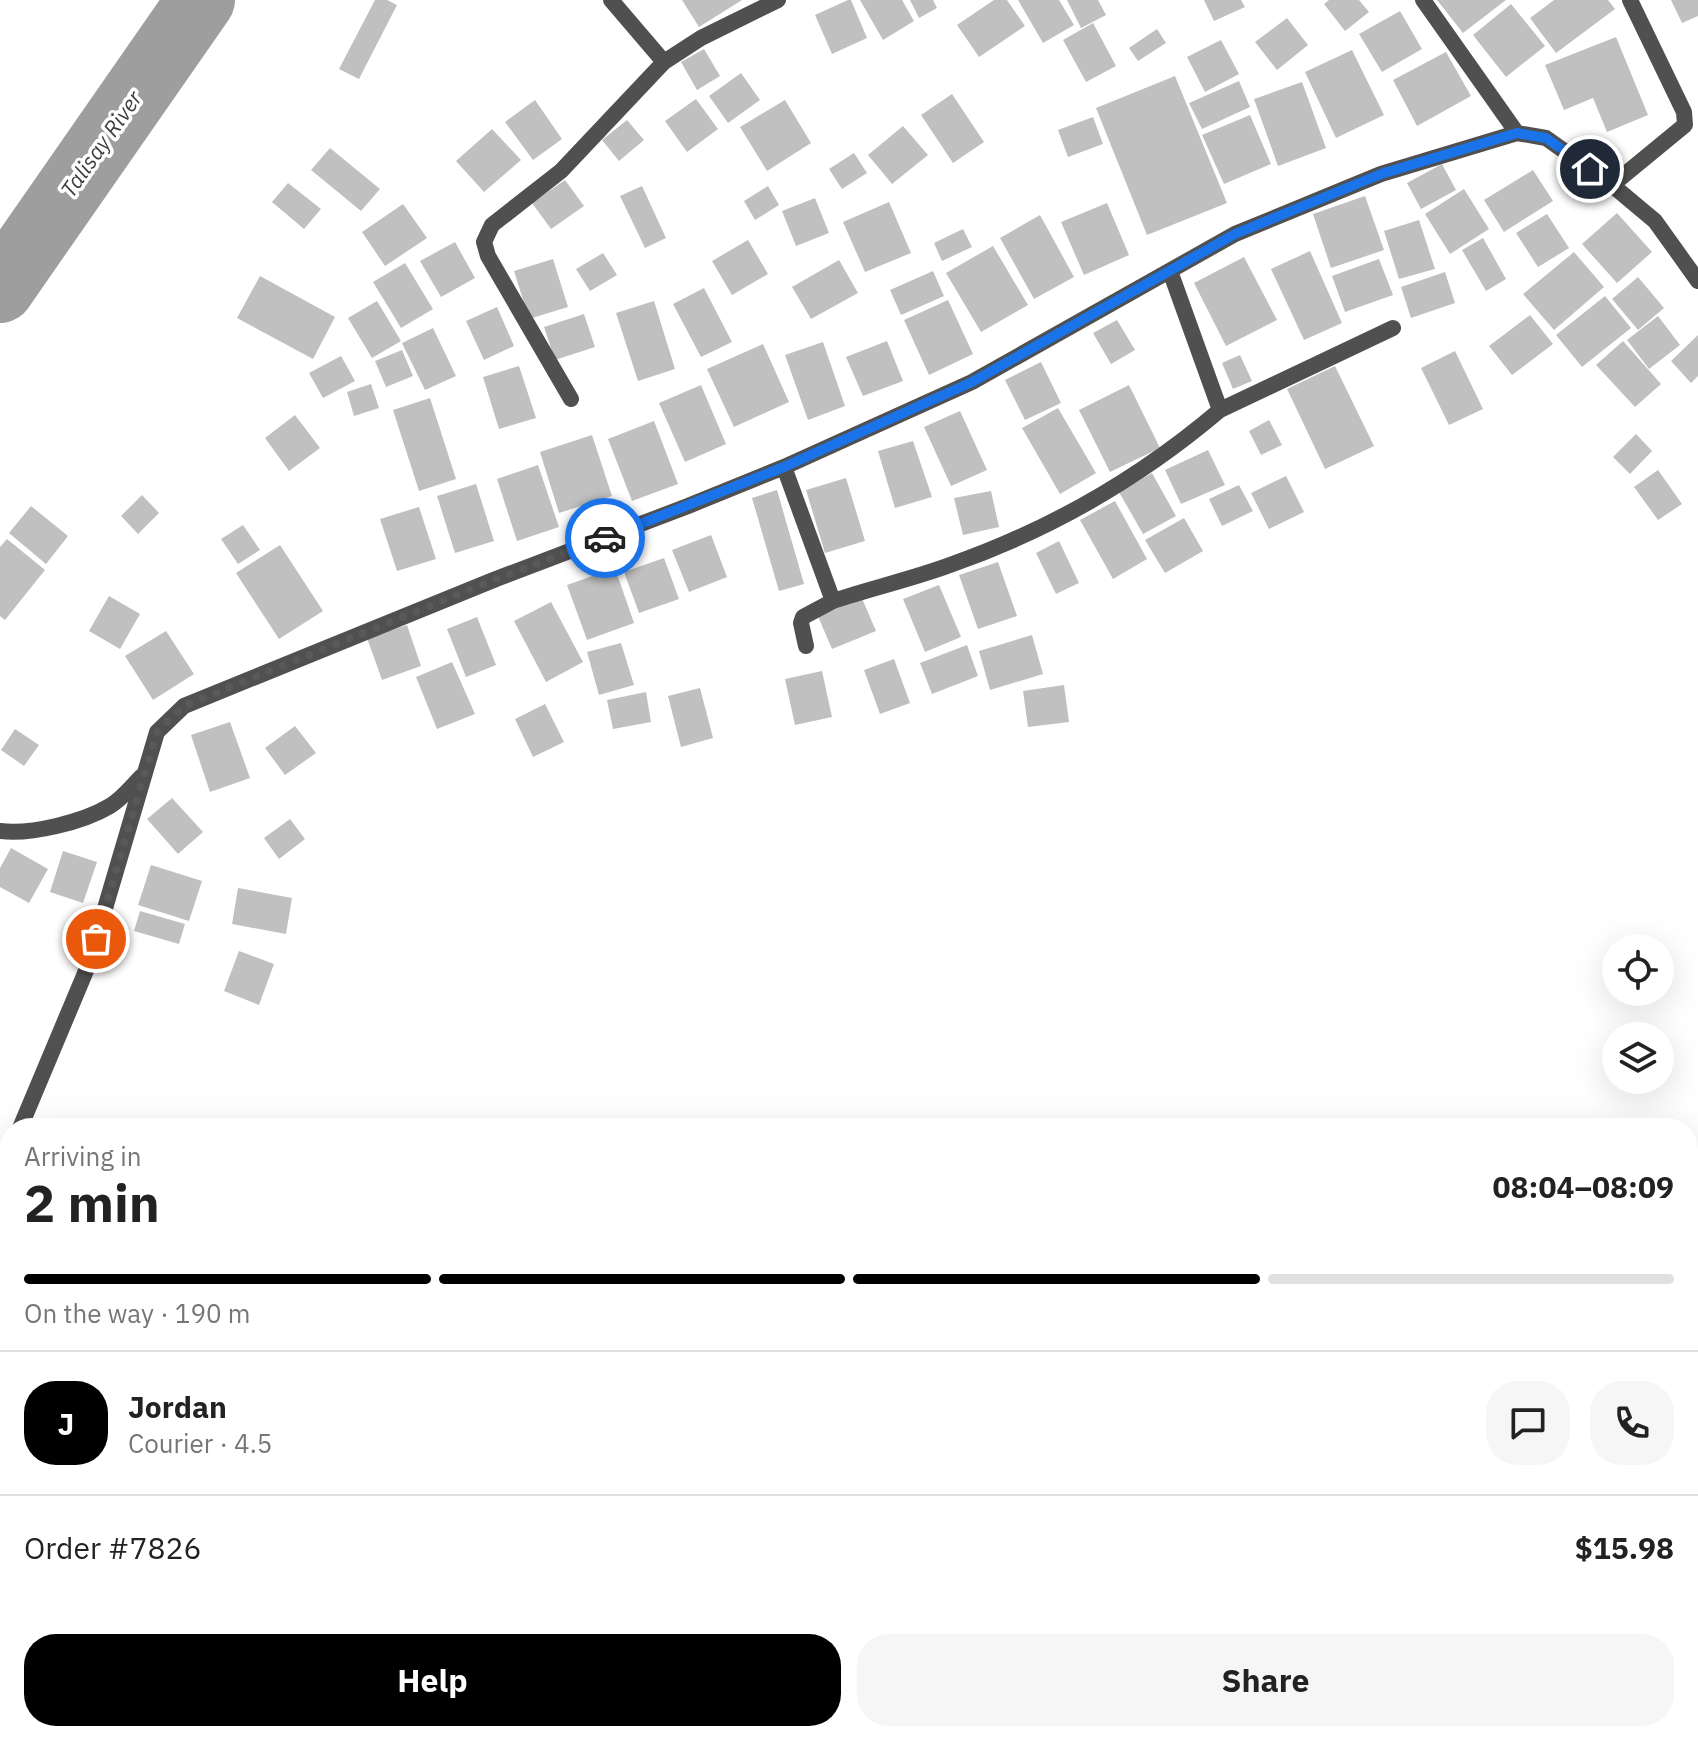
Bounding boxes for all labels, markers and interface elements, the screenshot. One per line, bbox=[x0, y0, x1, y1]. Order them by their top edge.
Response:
water label: Talisay River bbox=[53, 84, 148, 203]
pin bbox=[1556, 135, 1624, 203]
icon: home bbox=[1568, 147, 1612, 191]
courier bbox=[565, 498, 645, 578]
icon: car bbox=[583, 516, 627, 560]
pin bbox=[62, 905, 130, 973]
icon: bag bbox=[74, 917, 118, 961]
map controls bbox=[1602, 934, 1674, 1094]
button: locate bbox=[1602, 934, 1674, 1006]
button: layers bbox=[1602, 1022, 1674, 1094]
text: Arriving in bbox=[24, 1139, 141, 1173]
text: 08:04–08:09 bbox=[1493, 1167, 1674, 1206]
text: 2 min bbox=[24, 1169, 160, 1236]
text: On the way · 190 m bbox=[24, 1296, 250, 1330]
button: chat bbox=[1486, 1381, 1570, 1465]
button: phone bbox=[1590, 1381, 1674, 1465]
text: Jordan bbox=[128, 1387, 227, 1426]
text: J bbox=[58, 1404, 74, 1443]
text: Courier · 4.5 bbox=[128, 1426, 272, 1460]
text: Order #7826 bbox=[24, 1528, 201, 1567]
text: $15.98 bbox=[1575, 1528, 1674, 1567]
button: Help bbox=[24, 1634, 841, 1726]
button: Share bbox=[857, 1634, 1674, 1726]

